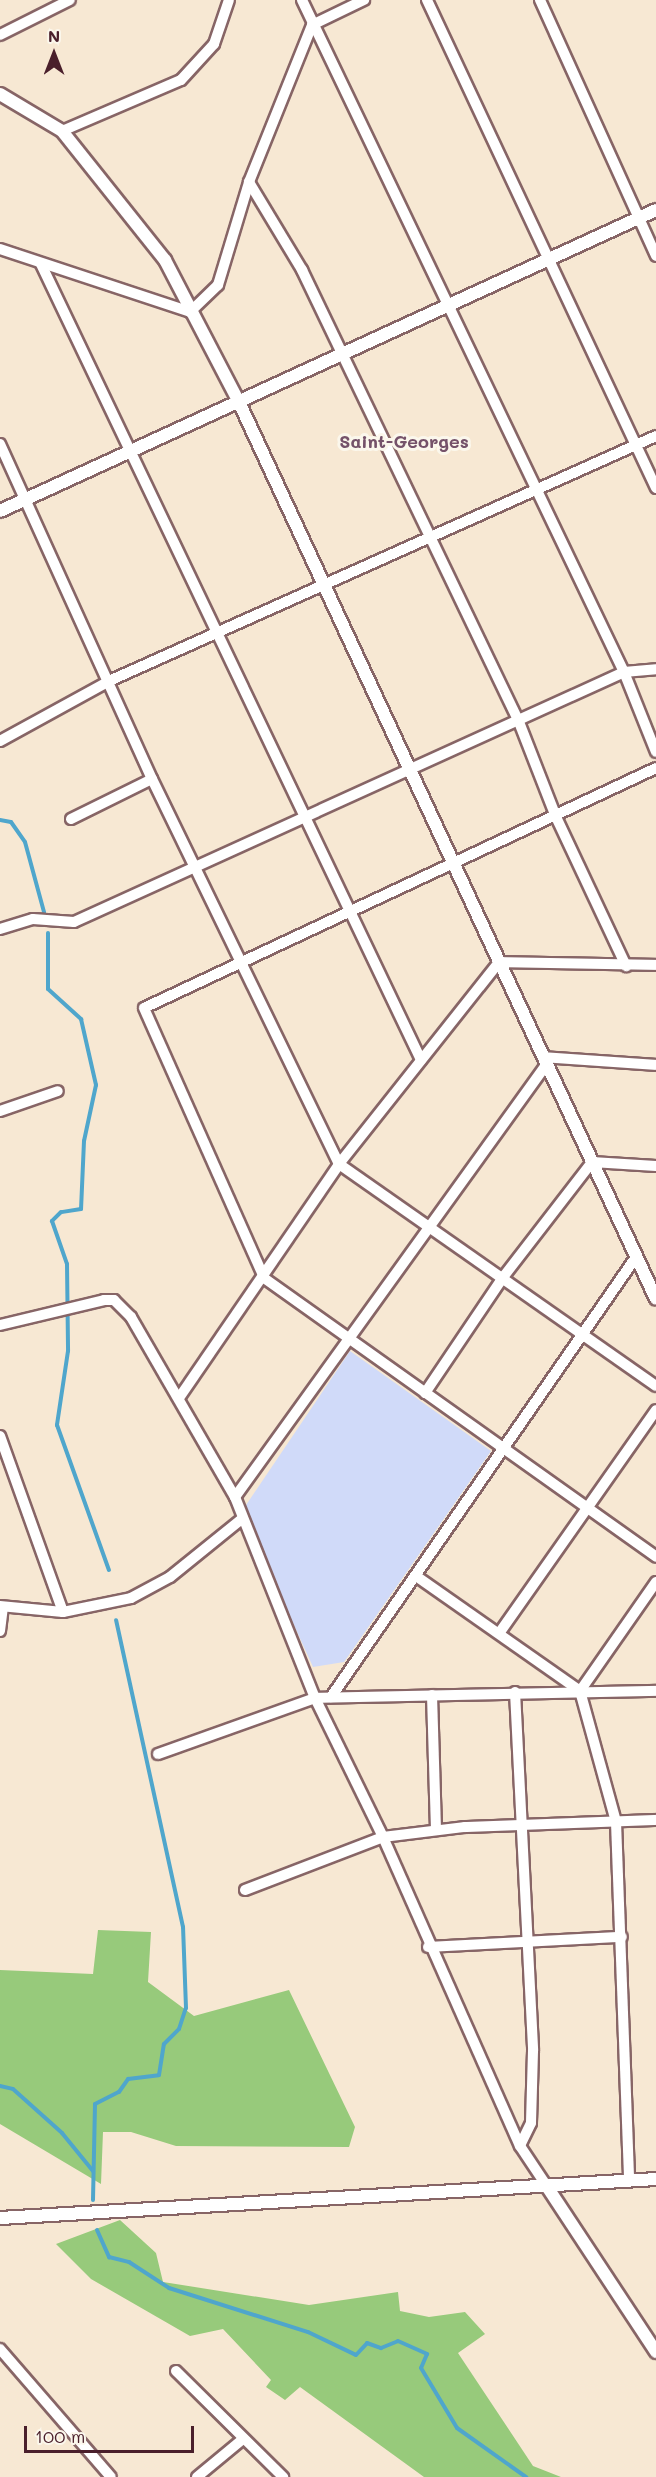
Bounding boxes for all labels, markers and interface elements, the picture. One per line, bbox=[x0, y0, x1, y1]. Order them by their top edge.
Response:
north arrow bbox=[24, 24, 84, 84]
text: N bbox=[48, 25, 60, 46]
district label: Saint-Georges bbox=[339, 430, 469, 452]
scale bar bbox=[27, 2414, 196, 2452]
text: 100 m bbox=[35, 2424, 85, 2448]

